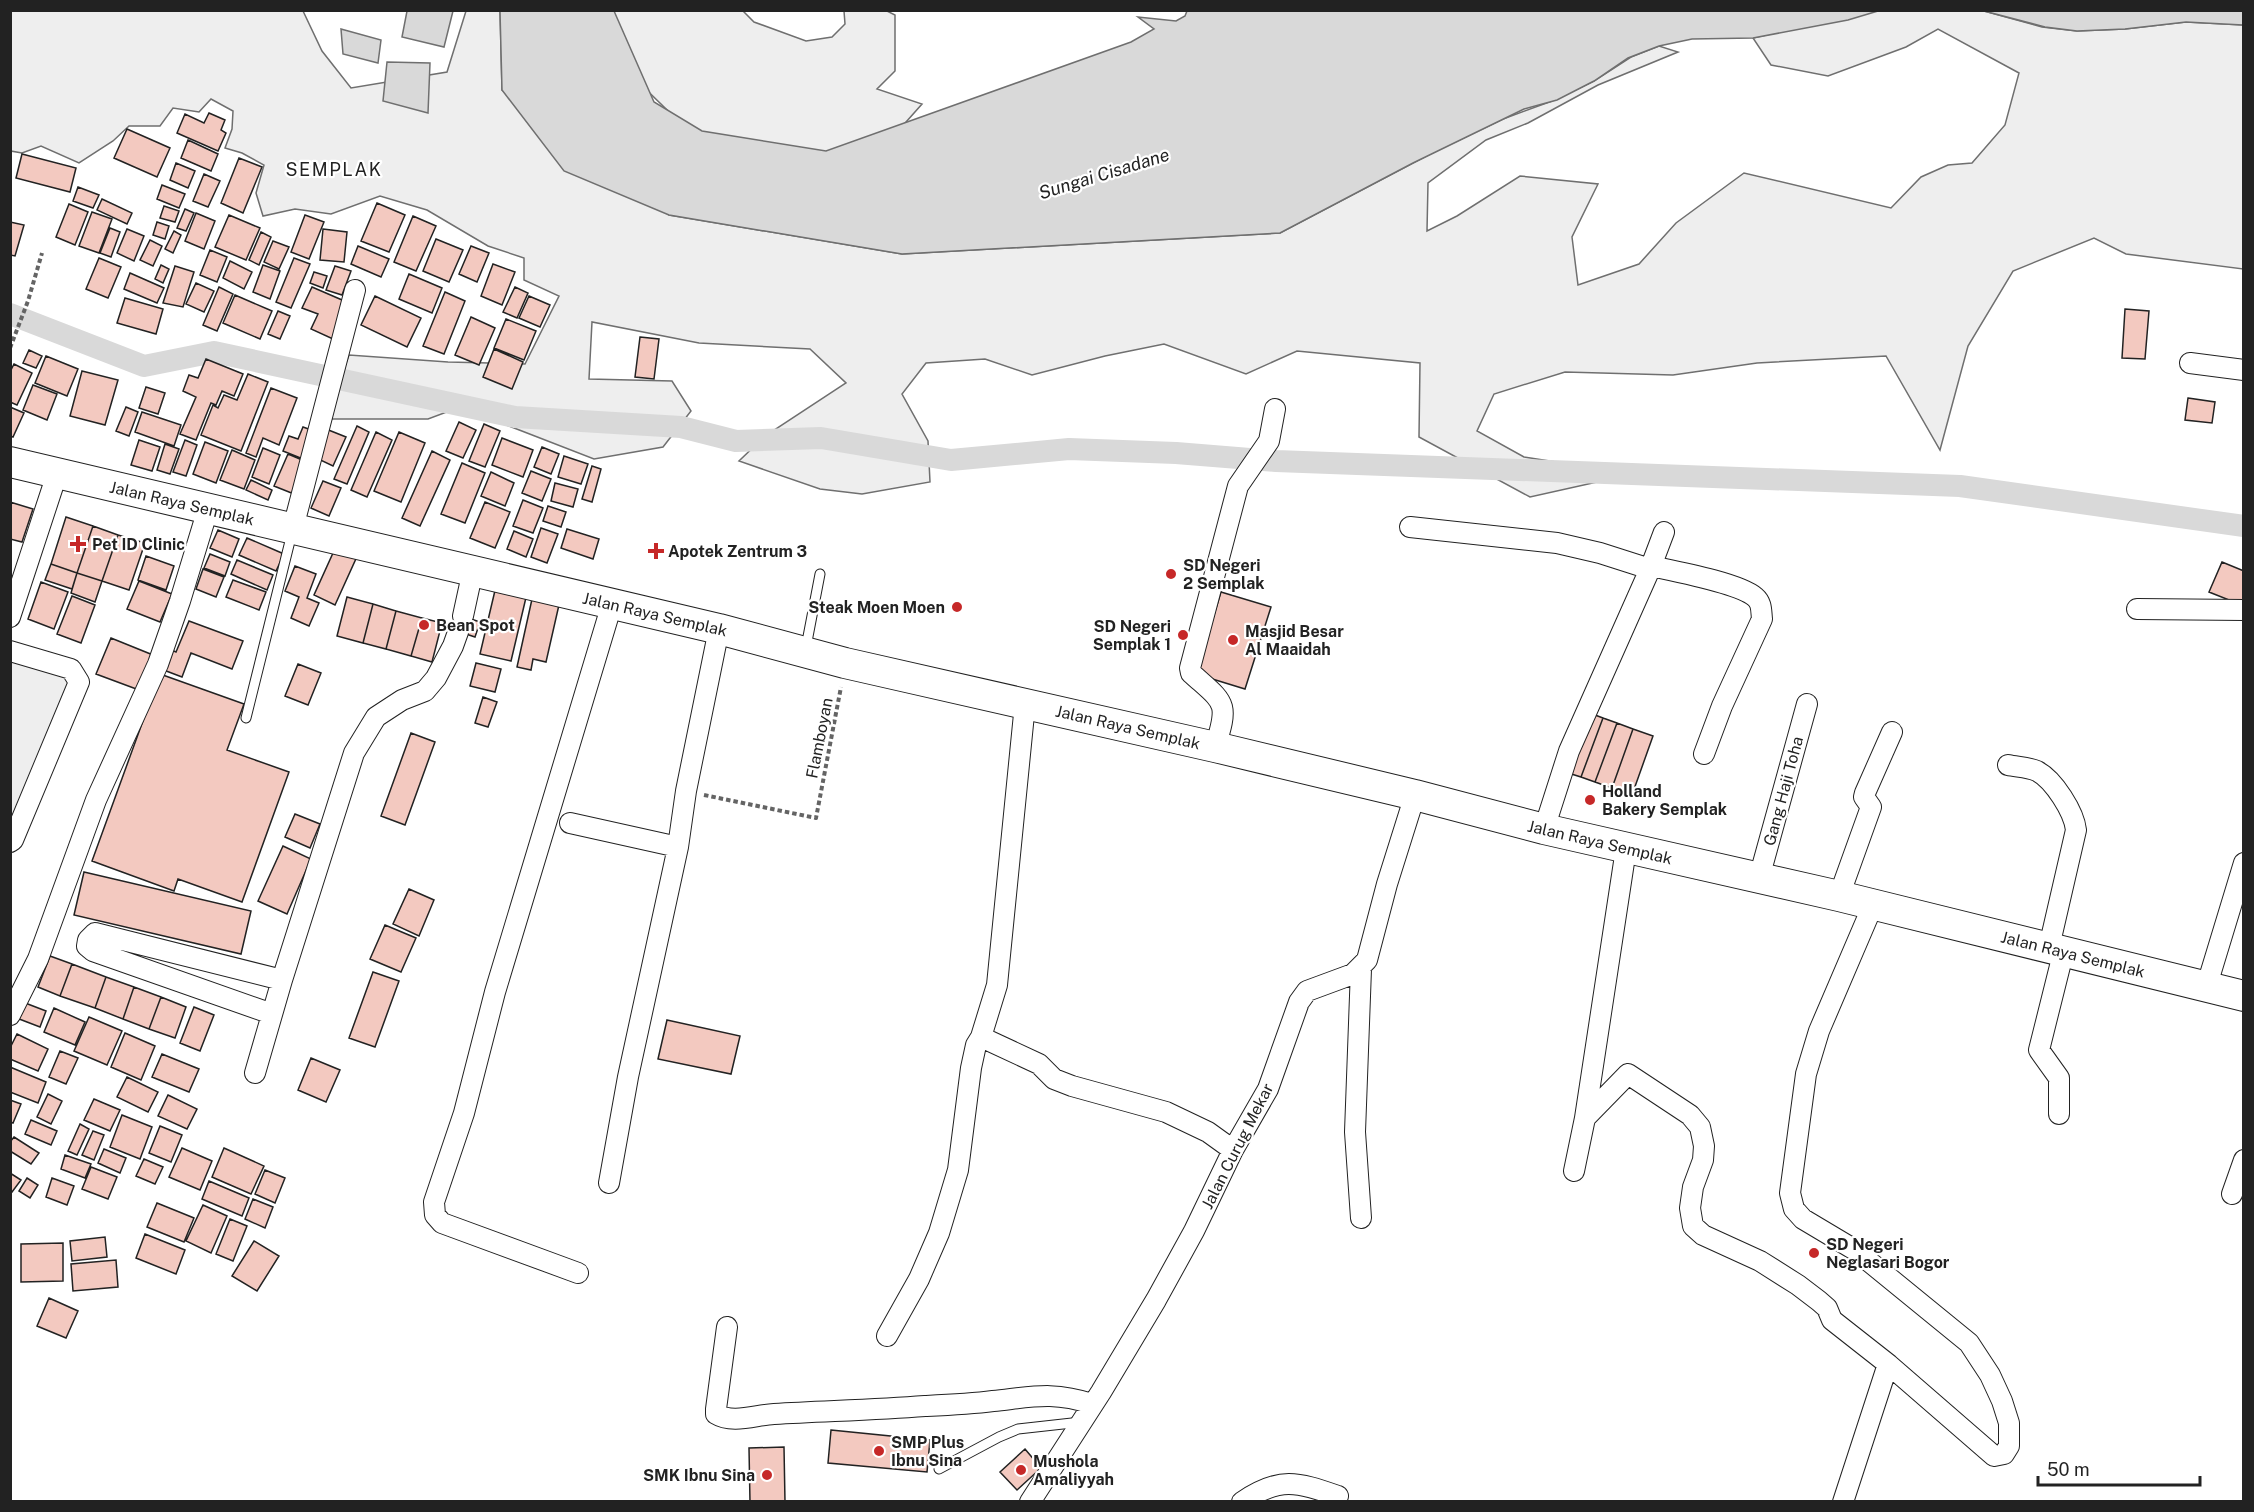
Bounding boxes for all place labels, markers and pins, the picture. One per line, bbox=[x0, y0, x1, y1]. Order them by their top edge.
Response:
marker: Pet ID Clinic bbox=[69, 535, 87, 553]
place label: Pet ID Clinic bbox=[92, 535, 185, 554]
place label: Apotek Zentrum 3 bbox=[668, 542, 807, 561]
marker: Apotek Zentrum 3 bbox=[649, 544, 663, 558]
place label: SD Negeri 2 Semplak bbox=[1183, 556, 1265, 593]
marker: SD Negeri 2 Semplak bbox=[1164, 567, 1178, 581]
place label: Steak Moen Moen bbox=[808, 598, 945, 617]
marker: Steak Moen Moen bbox=[950, 600, 964, 614]
place label: Bean Spot bbox=[436, 616, 515, 635]
place label: SD Negeri Semplak 1 bbox=[1093, 617, 1171, 654]
marker: Bean Spot bbox=[417, 618, 431, 632]
place label: Masjid Besar Al Maaidah bbox=[1245, 622, 1344, 659]
marker: SD Negeri Semplak 1 bbox=[1176, 628, 1190, 642]
marker: Masjid Besar Al Maaidah bbox=[1226, 633, 1240, 647]
place label: Holland Bakery Semplak bbox=[1602, 782, 1727, 819]
marker: Holland Bakery Semplak bbox=[1583, 793, 1597, 807]
place label: SD Negeri Neglasari Bogor bbox=[1826, 1235, 1950, 1272]
marker: SD Negeri Neglasari Bogor bbox=[1807, 1246, 1821, 1260]
place label: SMP Plus Ibnu Sina bbox=[891, 1433, 964, 1470]
marker: SMP Plus Ibnu Sina bbox=[872, 1444, 886, 1458]
place label: Mushola Amaliyyah bbox=[1033, 1452, 1114, 1489]
marker: Mushola Amaliyyah bbox=[1014, 1463, 1028, 1477]
place label: SMK Ibnu Sina bbox=[643, 1466, 755, 1485]
marker: SMK Ibnu Sina bbox=[760, 1468, 774, 1482]

